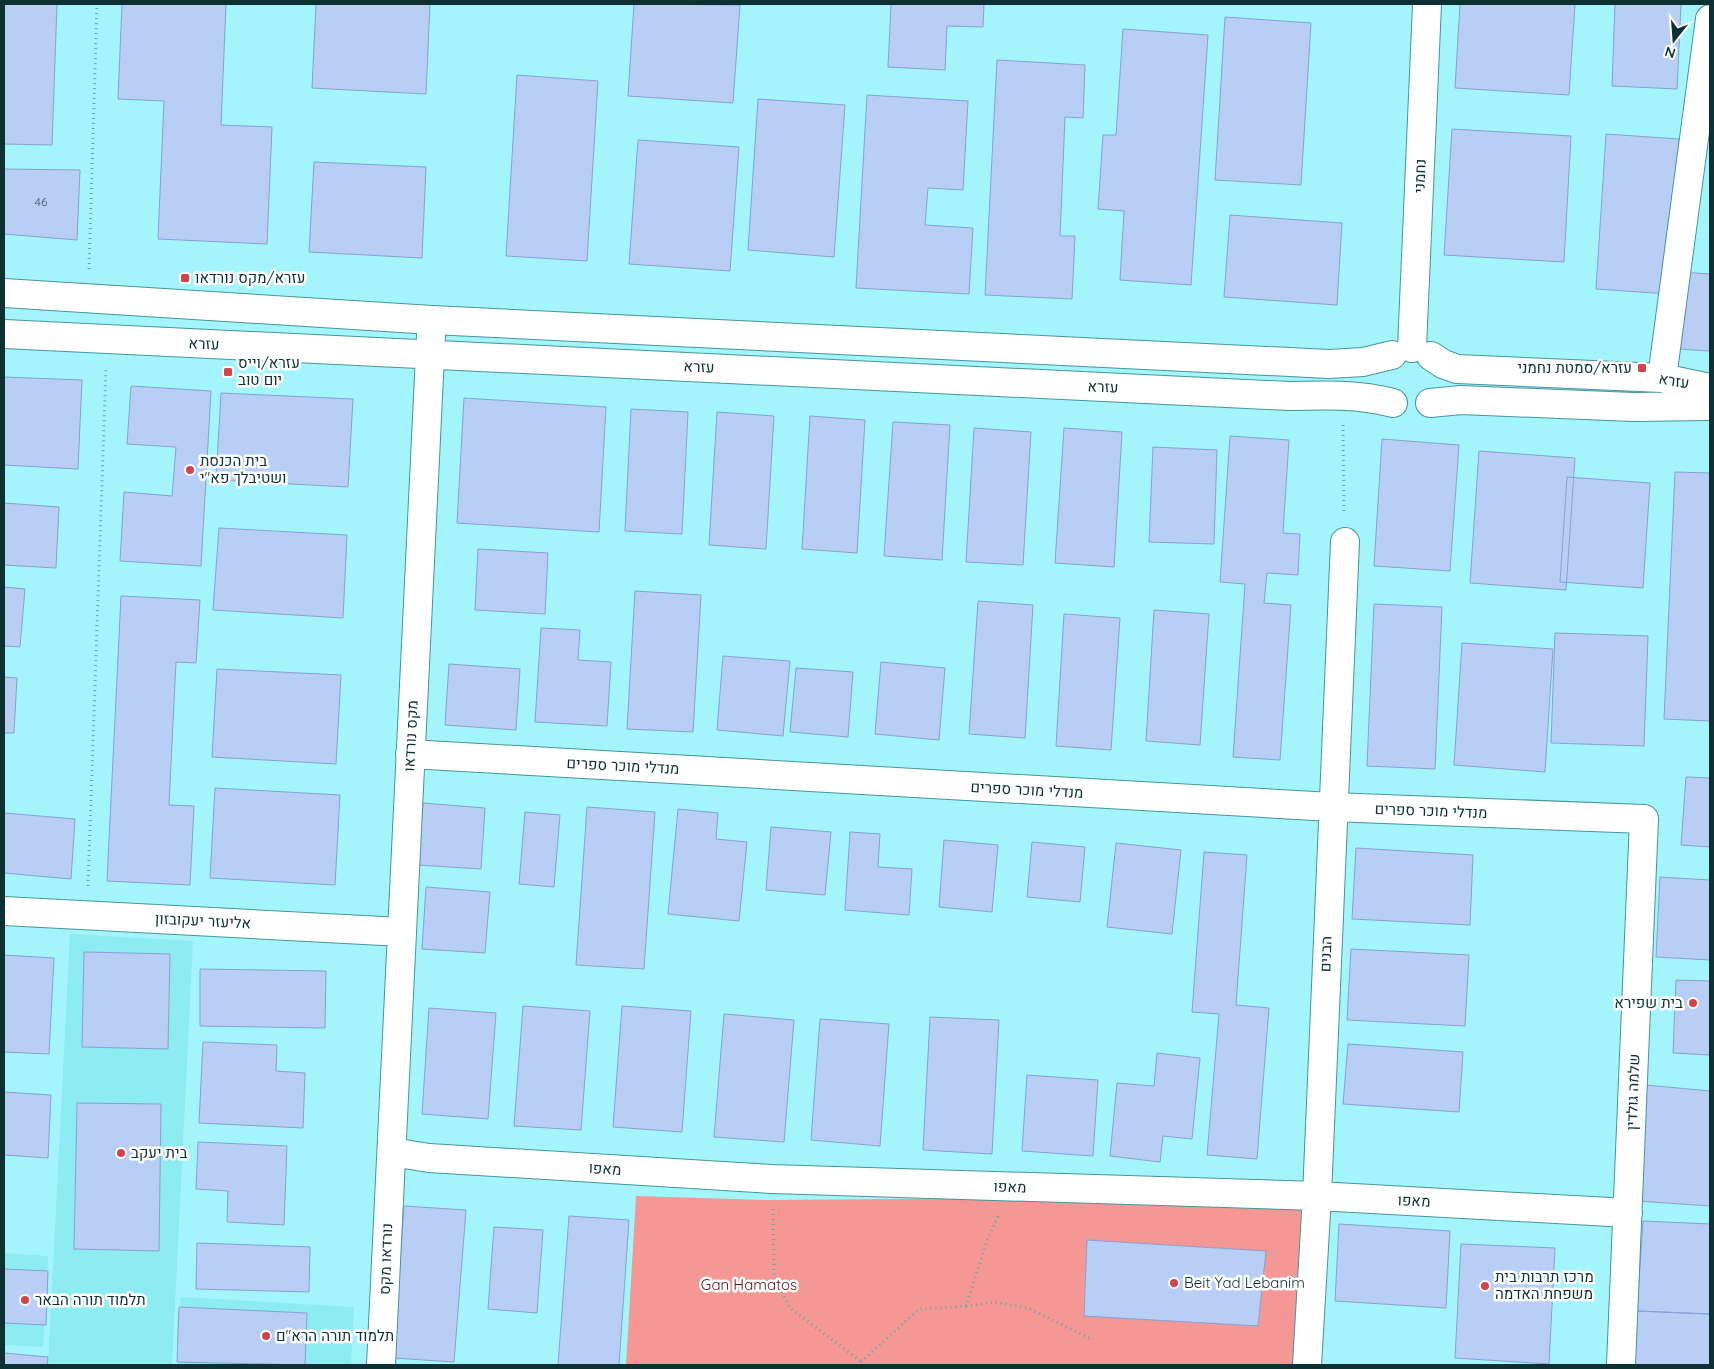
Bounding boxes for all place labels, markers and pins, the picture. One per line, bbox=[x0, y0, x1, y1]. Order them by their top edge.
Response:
place label: עזרא/מקס נורדאו bbox=[195, 268, 305, 287]
marker: עזרא/מקס נורדאו bbox=[179, 272, 191, 284]
place label: עזרא/וייס יום טוב bbox=[238, 353, 300, 389]
place label: עזרא/סמטת נחמני bbox=[1517, 358, 1632, 377]
marker: עזרא/סמטת נחמני bbox=[1636, 362, 1648, 374]
marker: עזרא/וייס יום טוב bbox=[222, 366, 234, 378]
place label: בית הכנסת ושטיבלך פא"י bbox=[200, 451, 287, 487]
marker: בית הכנסת ושטיבלך פא"י bbox=[184, 464, 196, 476]
place label: בית שפירא bbox=[1614, 993, 1683, 1012]
marker: בית שפירא bbox=[1687, 997, 1699, 1009]
place label: בית יעקב bbox=[131, 1143, 187, 1162]
marker: בית יעקב bbox=[115, 1147, 127, 1159]
place label: מרכז תרבות בית משפחת האדמה bbox=[1495, 1267, 1594, 1303]
place label: Beit Yad Lebanim bbox=[1184, 1273, 1305, 1292]
marker: Beit Yad Lebanim bbox=[1168, 1277, 1180, 1289]
marker: מרכז תרבות בית משפחת האדמה bbox=[1479, 1280, 1491, 1292]
place label: תלמוד תורה הבאר bbox=[35, 1290, 146, 1309]
marker: תלמוד תורה הבאר bbox=[19, 1294, 31, 1306]
place label: תלמוד תורה הרא"ם bbox=[276, 1326, 394, 1345]
marker: תלמוד תורה הרא"ם bbox=[260, 1330, 272, 1342]

